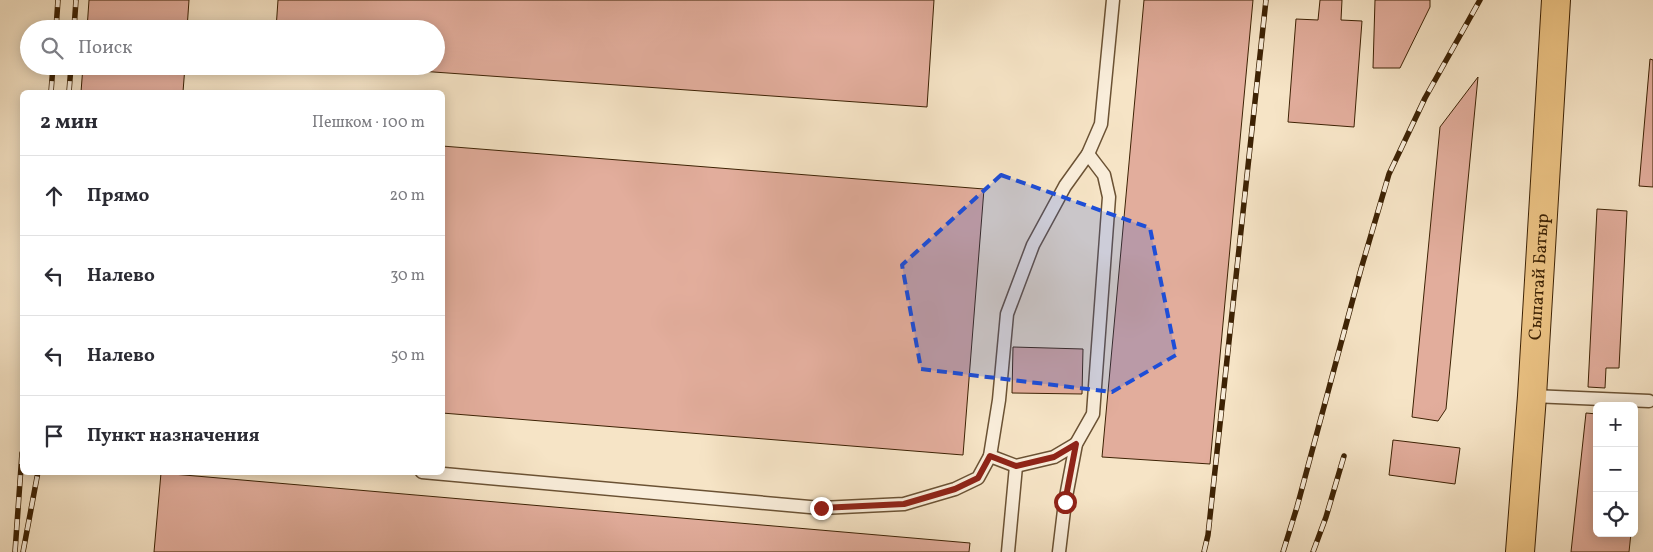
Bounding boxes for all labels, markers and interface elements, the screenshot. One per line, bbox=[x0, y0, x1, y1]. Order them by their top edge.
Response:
search box bbox=[20, 20, 445, 75]
icon: search bbox=[38, 34, 66, 62]
text: Поиск bbox=[78, 35, 132, 61]
text: 2 мин bbox=[40, 108, 98, 137]
text: Пешком · 100 m bbox=[312, 112, 425, 134]
icon: ahead bbox=[40, 182, 68, 210]
text: Прямо bbox=[87, 183, 149, 209]
text: 20 m bbox=[390, 185, 425, 207]
street label: Сыпатай Батыр bbox=[1523, 213, 1556, 341]
icon: left bbox=[40, 262, 68, 290]
text: Налево bbox=[87, 263, 155, 289]
text: 30 m bbox=[390, 265, 425, 287]
icon: left bbox=[40, 342, 68, 370]
text: Налево bbox=[87, 343, 155, 369]
text: 50 m bbox=[391, 345, 425, 367]
map controls bbox=[1593, 402, 1638, 537]
button: + bbox=[1593, 402, 1638, 447]
icon: arrive bbox=[40, 422, 68, 450]
text: Пункт назначения bbox=[87, 423, 260, 449]
button: − bbox=[1593, 447, 1638, 492]
route start bbox=[1054, 491, 1077, 514]
button: locate bbox=[1593, 492, 1638, 537]
route end bbox=[810, 497, 833, 520]

